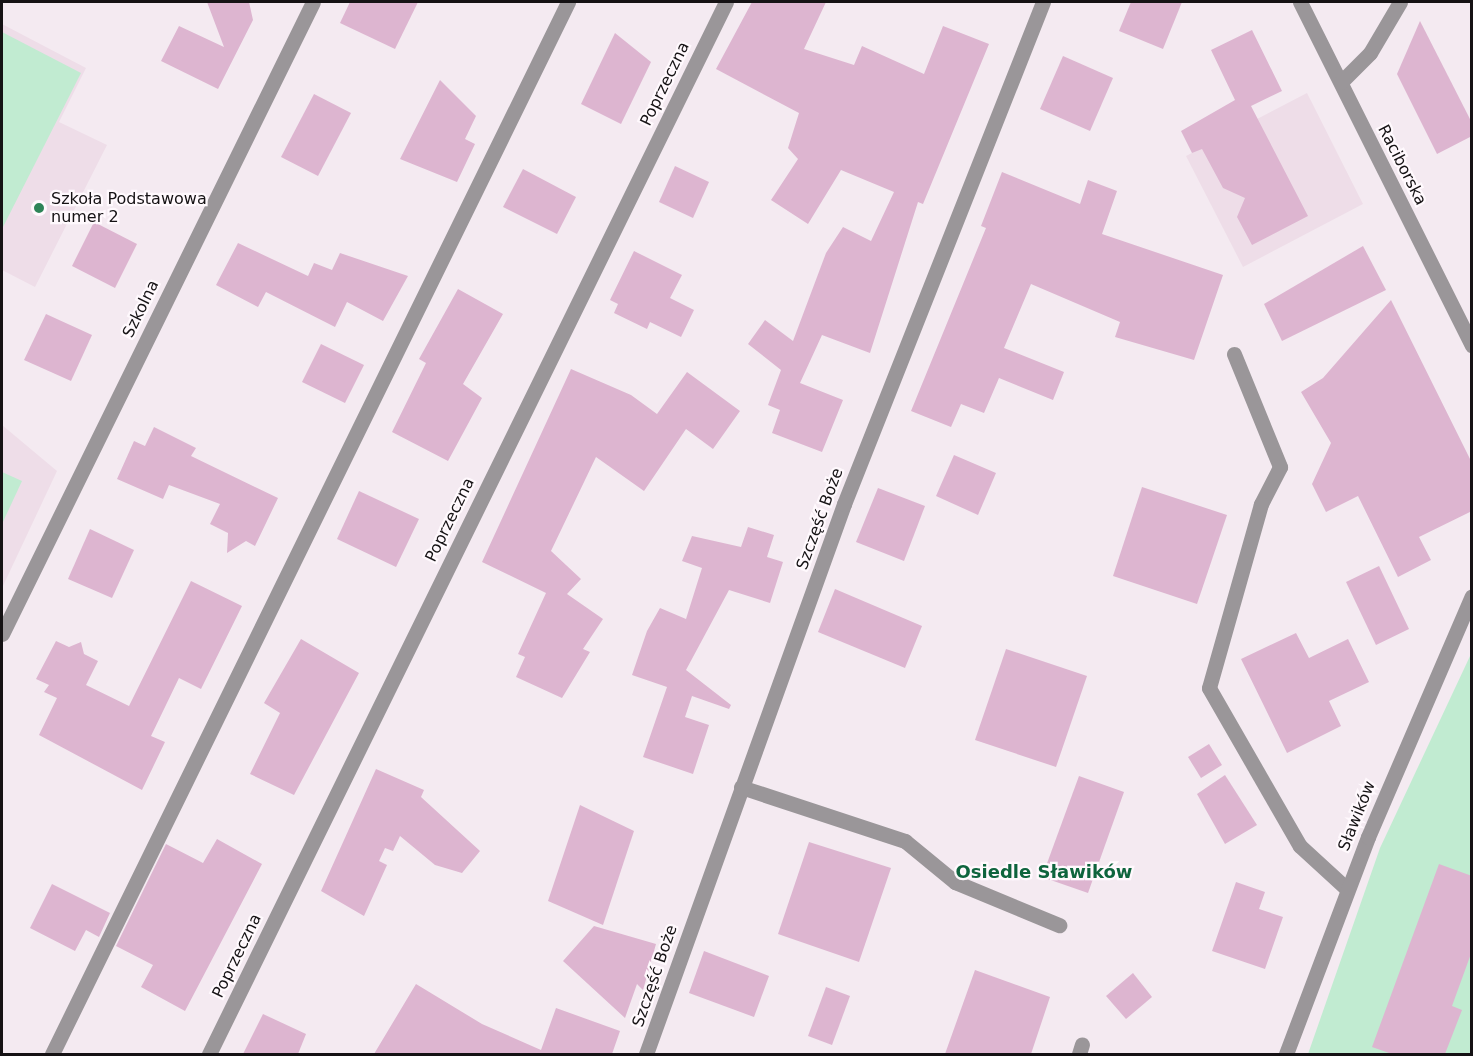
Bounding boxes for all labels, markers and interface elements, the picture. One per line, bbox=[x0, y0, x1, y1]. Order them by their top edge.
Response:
street label: Poprzeczna bbox=[636, 39, 694, 129]
street label: Raciborska bbox=[1374, 122, 1430, 208]
place label: Szkoła Podstawowa numer 2 bbox=[51, 189, 207, 227]
marker: Szkoła Podstawowa numer 2 bbox=[32, 201, 46, 215]
street label: Szkolna bbox=[119, 277, 163, 341]
street label: Szczęść Boże bbox=[793, 466, 847, 572]
street label: Poprzeczna bbox=[421, 475, 479, 565]
street label: Sławików bbox=[1334, 778, 1380, 854]
district label: Osiedle Sławików bbox=[956, 861, 1132, 883]
street label: Poprzeczna bbox=[208, 911, 266, 1001]
street label: Szczęść Boże bbox=[629, 922, 681, 1030]

